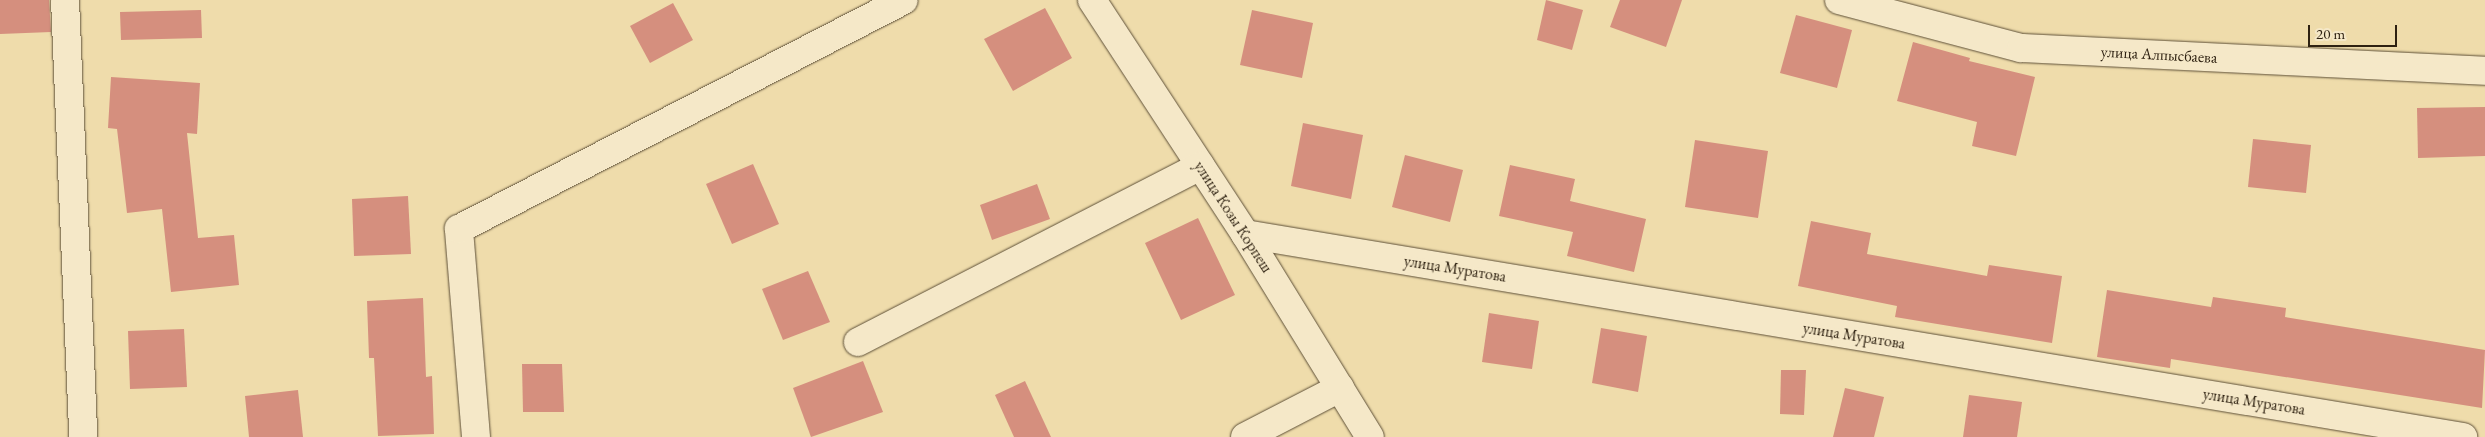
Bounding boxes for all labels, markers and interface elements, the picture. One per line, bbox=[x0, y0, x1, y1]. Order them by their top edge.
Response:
scale bar bbox=[2310, 15, 2399, 47]
text: 20 m bbox=[2316, 24, 2345, 43]
street label: улица Алпысбаева bbox=[2100, 42, 2218, 68]
street label: улица Козы Корпеш bbox=[1190, 157, 1276, 277]
street label: улица Муратова bbox=[1402, 251, 1508, 287]
street label: улица Муратова bbox=[1801, 318, 1907, 354]
street label: улица Муратова bbox=[2201, 384, 2307, 420]

